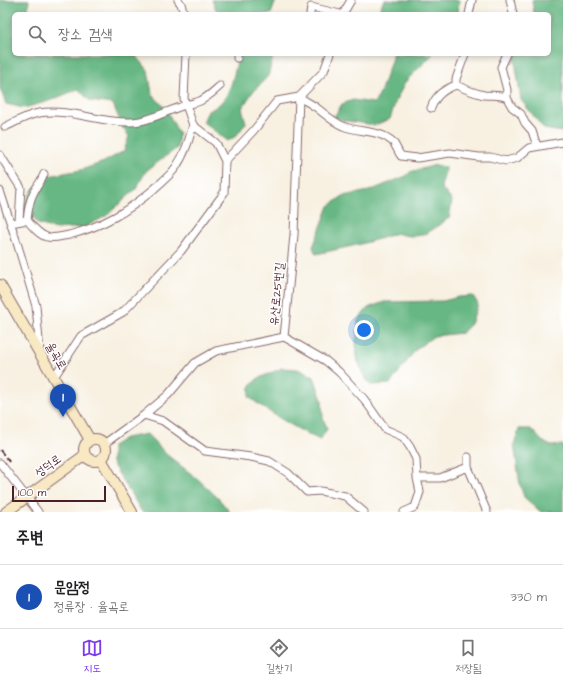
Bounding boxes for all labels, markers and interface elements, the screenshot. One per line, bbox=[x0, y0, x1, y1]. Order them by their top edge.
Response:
search box bbox=[12, 12, 551, 56]
icon: search bbox=[26, 23, 48, 45]
text: 장소 검색 bbox=[58, 24, 112, 45]
street label: 유산로25번길 bbox=[265, 261, 289, 327]
your location bbox=[354, 320, 374, 340]
street label: 율곡로 bbox=[41, 339, 71, 373]
pin: 1 bbox=[50, 384, 76, 417]
street label: 성덕로 bbox=[31, 451, 65, 481]
scale bar bbox=[12, 484, 106, 503]
text: 100 m bbox=[18, 485, 46, 500]
text: 주변 bbox=[16, 526, 43, 550]
text: 문암정 bbox=[54, 577, 90, 598]
text: 1 bbox=[28, 588, 30, 606]
text: 330 m bbox=[510, 588, 547, 606]
text: 정류장 · 율곡로 bbox=[54, 598, 129, 616]
tab: 지도 bbox=[81, 637, 103, 676]
tab: 길찾기 bbox=[266, 637, 293, 676]
tab: 저장됨 bbox=[455, 637, 482, 676]

